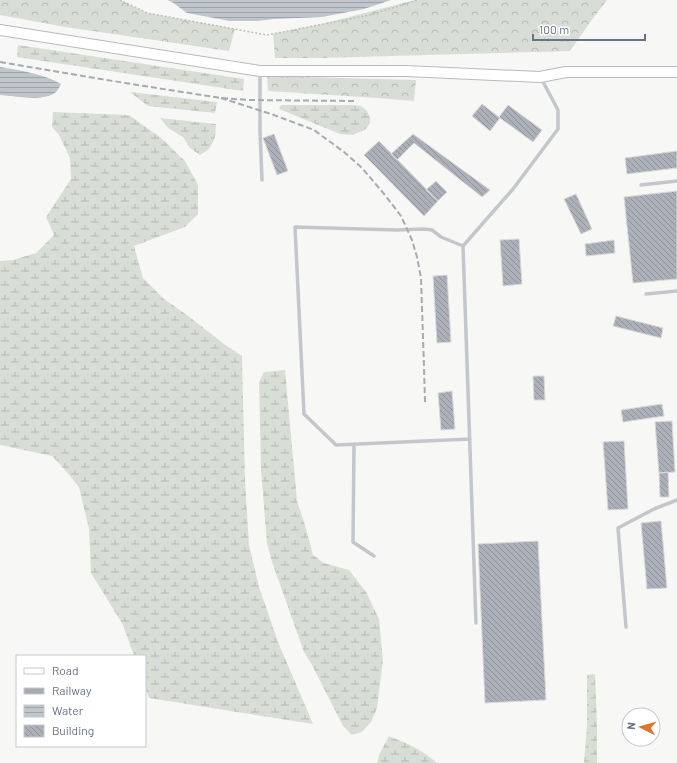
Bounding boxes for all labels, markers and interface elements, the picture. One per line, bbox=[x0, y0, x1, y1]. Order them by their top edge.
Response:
scale bar bbox=[533, 16, 645, 42]
text: 100 m bbox=[539, 22, 569, 36]
legend bbox=[16, 655, 146, 747]
text: Road bbox=[52, 663, 79, 677]
text: Railway bbox=[52, 683, 92, 697]
text: Water bbox=[52, 703, 84, 717]
north arrow bbox=[621, 707, 661, 747]
text: N bbox=[624, 722, 637, 730]
text: Building bbox=[52, 723, 94, 737]

